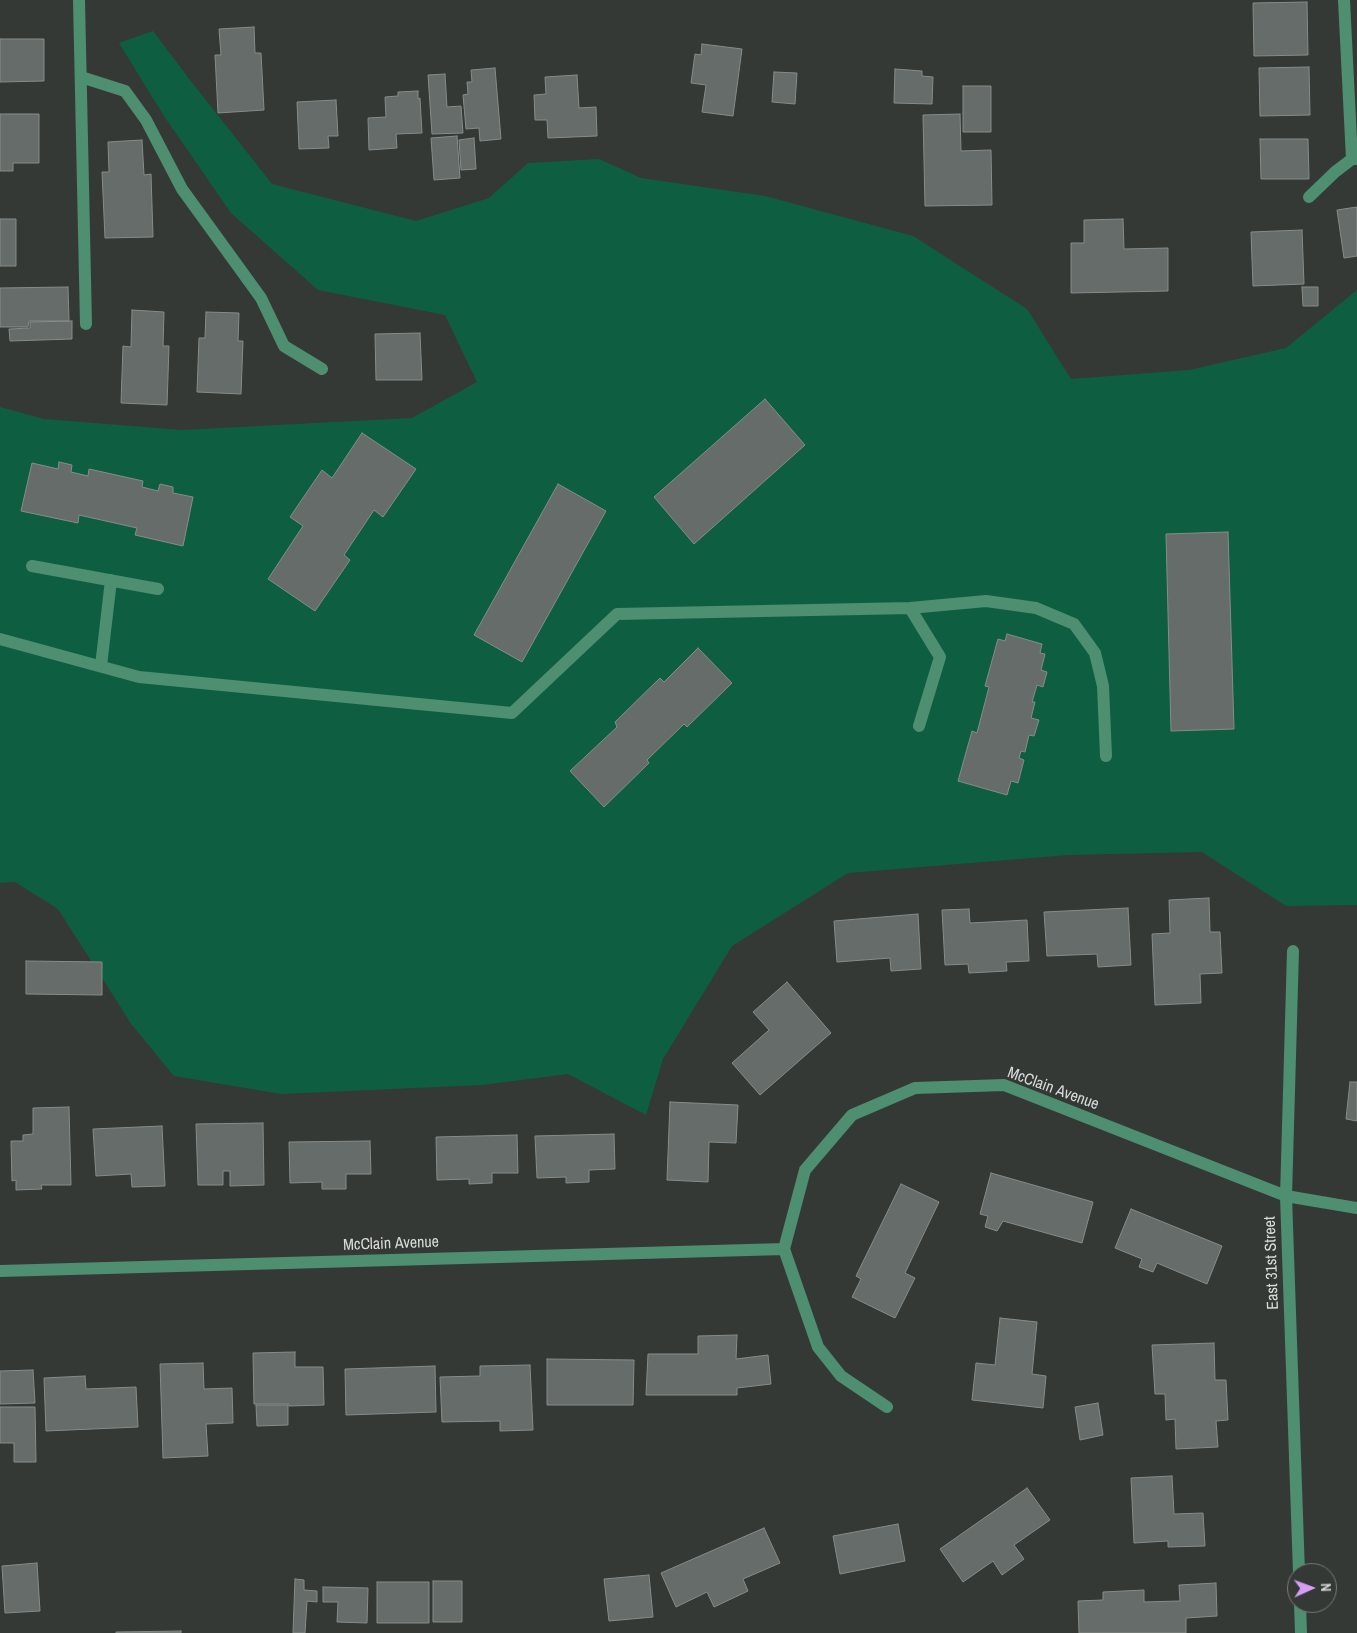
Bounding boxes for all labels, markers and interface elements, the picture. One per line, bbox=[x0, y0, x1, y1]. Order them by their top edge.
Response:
street label: McClain Avenue bbox=[1005, 1064, 1101, 1114]
street label: East 31st Street bbox=[1261, 1216, 1283, 1310]
street label: McClain Avenue bbox=[343, 1233, 439, 1255]
north arrow bbox=[1287, 1563, 1337, 1613]
text: N bbox=[1317, 1583, 1335, 1592]

